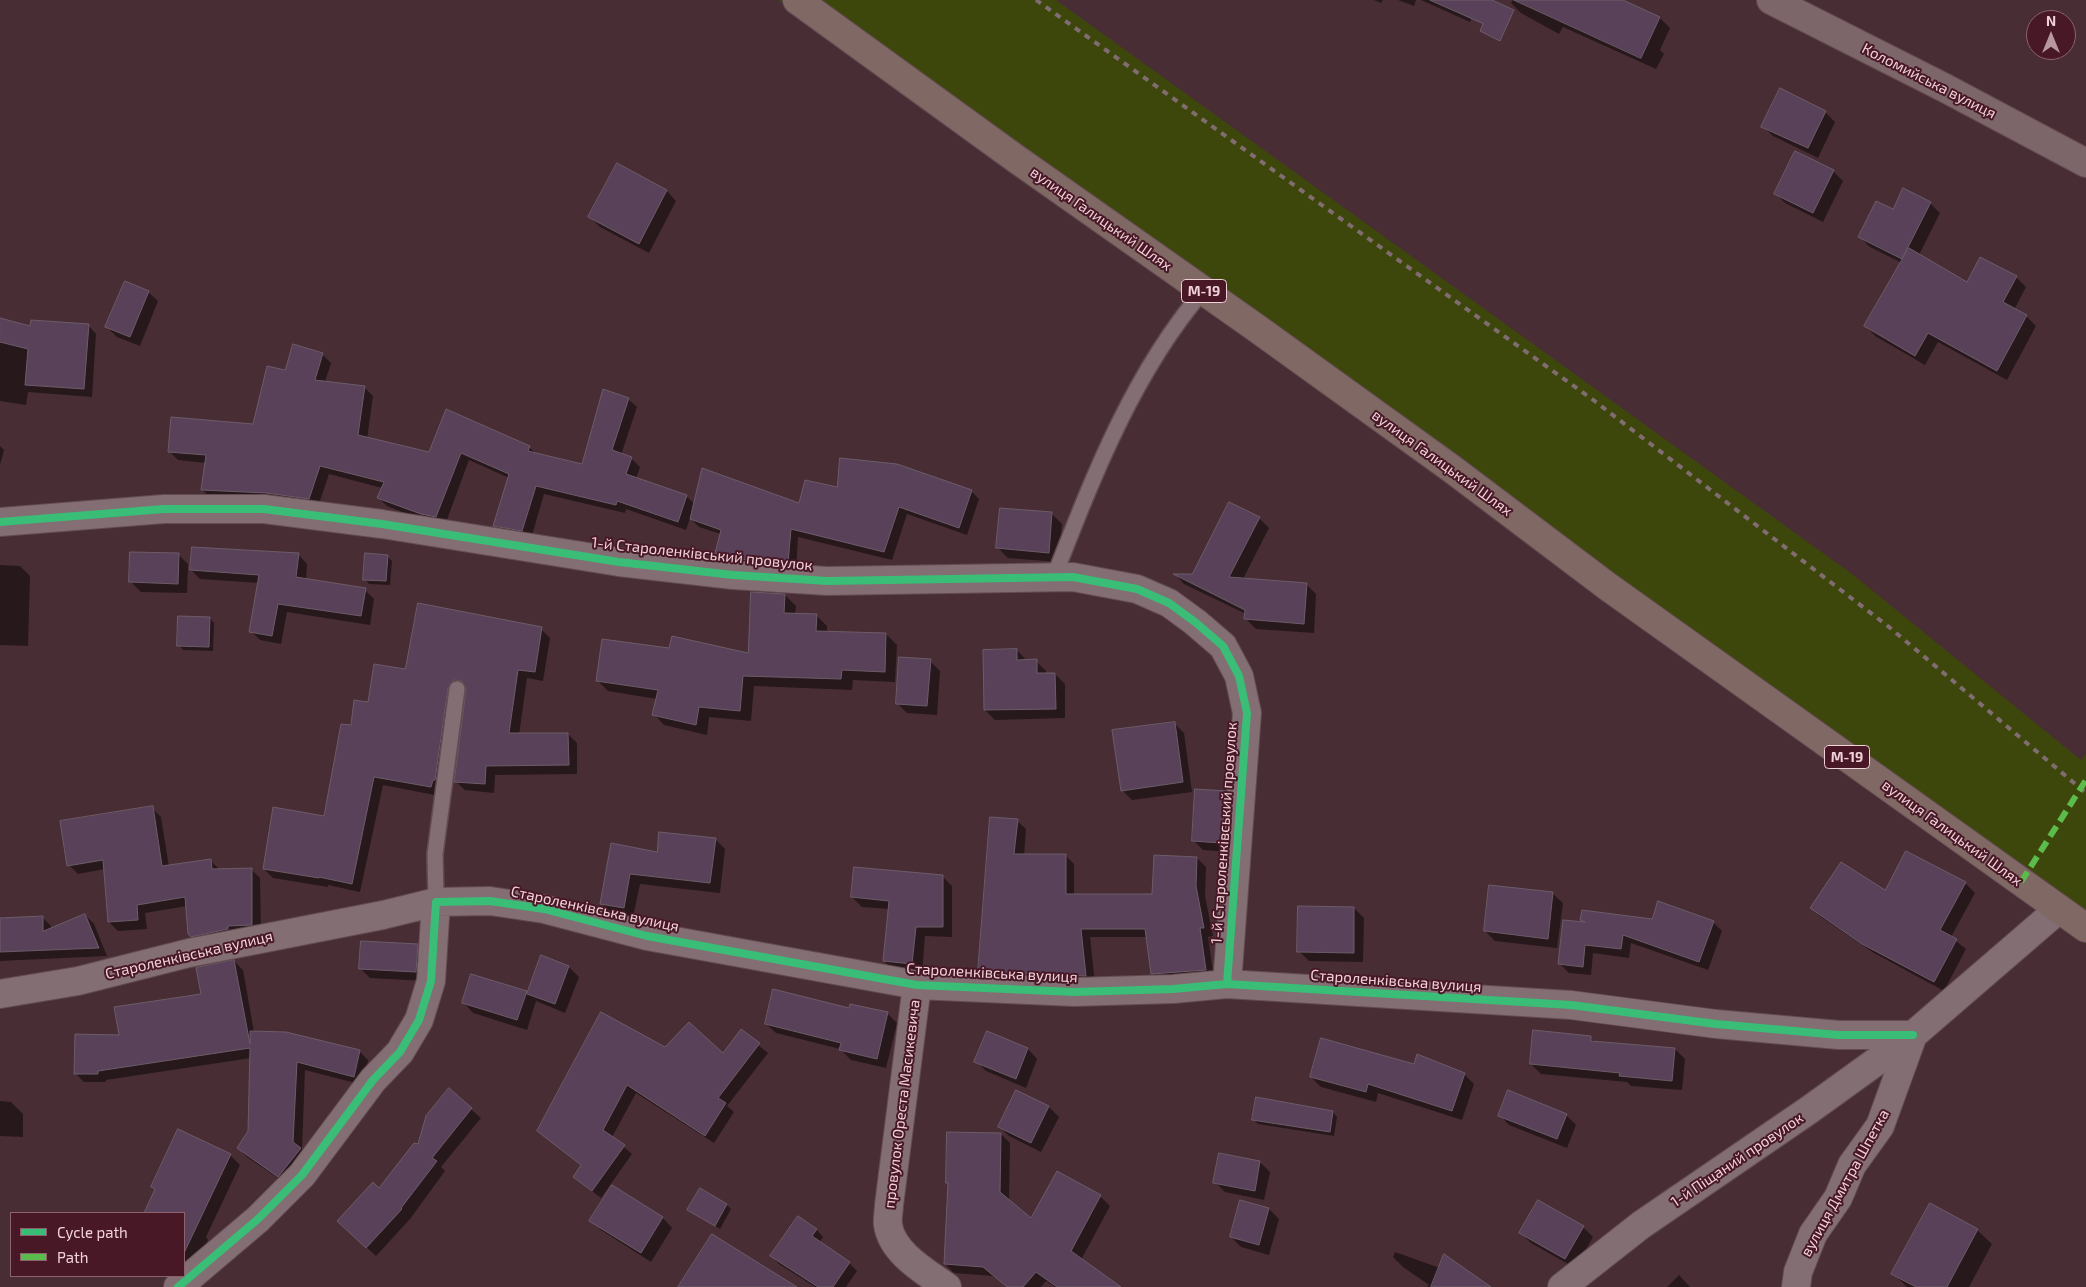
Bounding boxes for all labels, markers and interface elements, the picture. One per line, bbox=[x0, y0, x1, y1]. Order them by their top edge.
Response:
north arrow bbox=[2026, 10, 2076, 60]
text: N bbox=[2046, 12, 2056, 29]
street label: Коломийська вулиця bbox=[1859, 39, 1999, 123]
street label: вулиця Галицький Шлях bbox=[1027, 163, 1175, 275]
road number: М-19 bbox=[1182, 280, 1226, 302]
street label: вулиця Галицький Шлях bbox=[1368, 406, 1516, 520]
street label: 1-й Староленківський провулок bbox=[590, 533, 814, 575]
street label: 1-й Староленківський провулок bbox=[1207, 721, 1241, 945]
road number: М-19 bbox=[1824, 746, 1870, 769]
street label: вулиця Галицький Шлях bbox=[1878, 776, 2026, 890]
street label: Староленківська вулиця bbox=[509, 882, 681, 936]
street label: Староленківська вулиця bbox=[103, 927, 275, 983]
street label: Староленківська вулиця bbox=[906, 960, 1078, 986]
street label: Староленківська вулиця bbox=[1310, 966, 1482, 996]
street label: провулок Ореста Масикевича bbox=[880, 999, 924, 1209]
street label: вулиця Дмитра Шпетка bbox=[1797, 1106, 1893, 1260]
street label: 1-й Піщаний провулок bbox=[1667, 1109, 1807, 1211]
legend bbox=[10, 1212, 185, 1277]
text: Cycle path bbox=[57, 1223, 128, 1241]
text: Path bbox=[57, 1248, 88, 1266]

